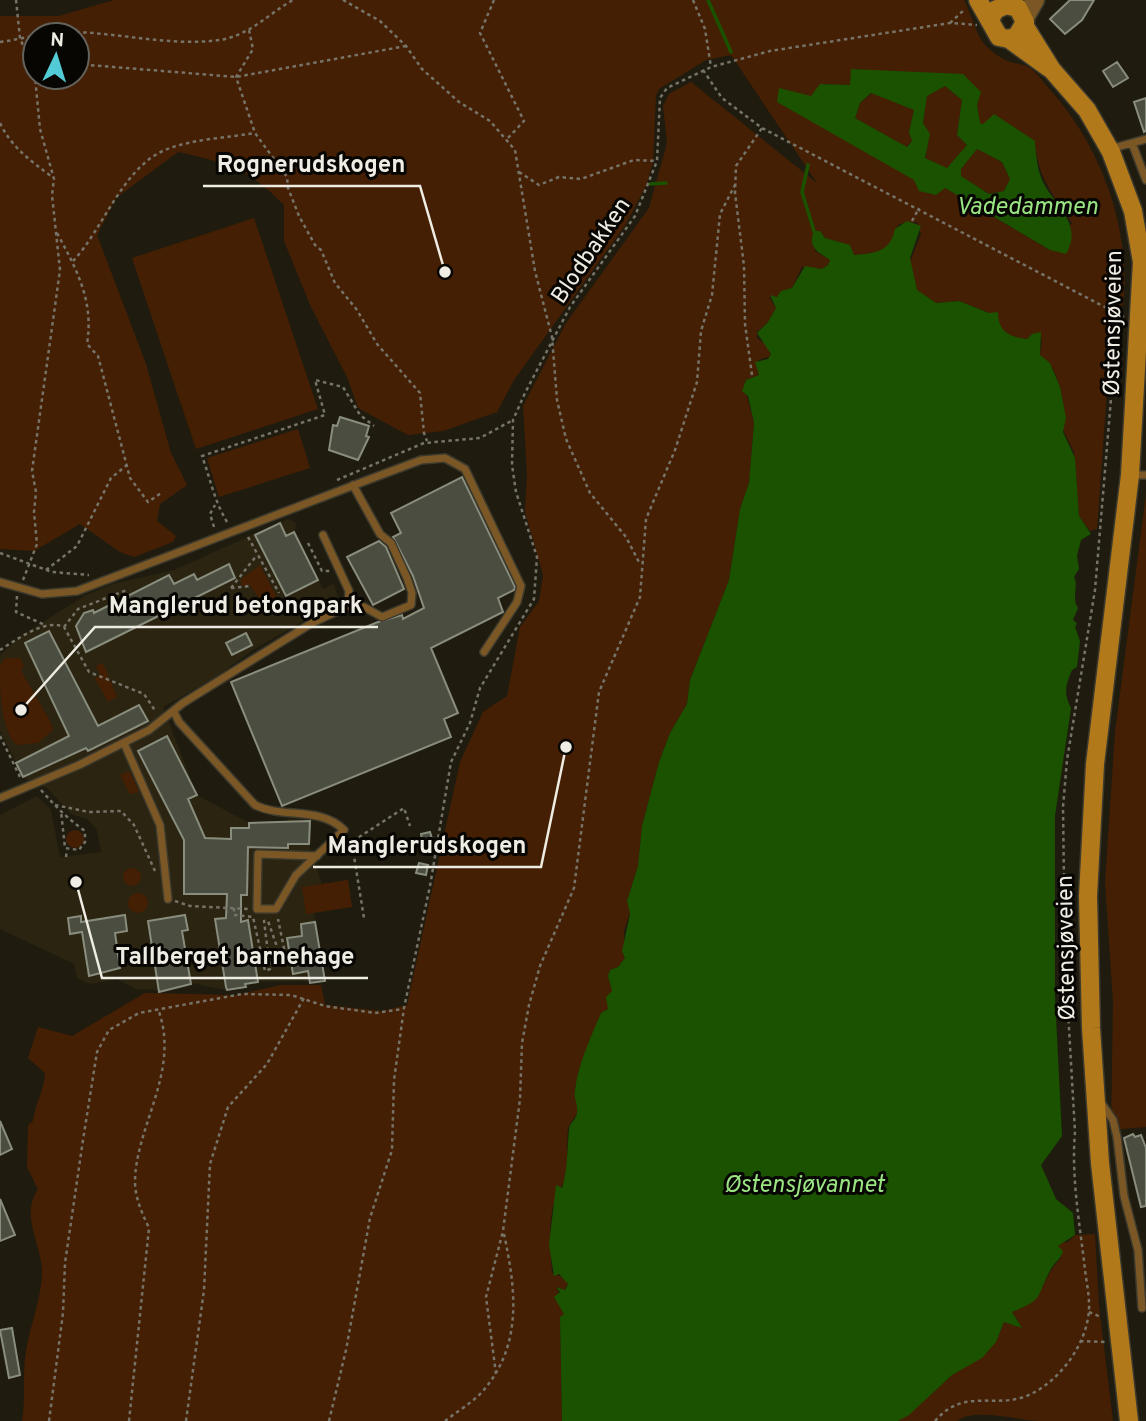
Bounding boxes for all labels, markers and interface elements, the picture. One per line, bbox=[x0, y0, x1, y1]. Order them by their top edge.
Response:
north arrow bbox=[21, 21, 91, 91]
text: N bbox=[49, 29, 65, 53]
callout: Rognerudskogen bbox=[203, 141, 420, 186]
text: Rognerudskogen bbox=[217, 151, 405, 181]
street label: Blodbakken bbox=[546, 193, 638, 310]
water label: Vadedammen bbox=[956, 193, 1098, 223]
street label: Østensjøveien bbox=[1099, 250, 1130, 396]
callout: Manglerud betongpark bbox=[95, 582, 378, 627]
text: Manglerud betongpark bbox=[109, 592, 363, 622]
callout: Manglerudskogen bbox=[313, 822, 541, 867]
text: Manglerudskogen bbox=[327, 832, 527, 862]
street label: Østensjøveien bbox=[1052, 875, 1083, 1021]
callout: Tallberget barnehage bbox=[102, 933, 368, 978]
text: Tallberget barnehage bbox=[116, 943, 354, 973]
water label: Østensjøvannet bbox=[724, 1171, 886, 1201]

